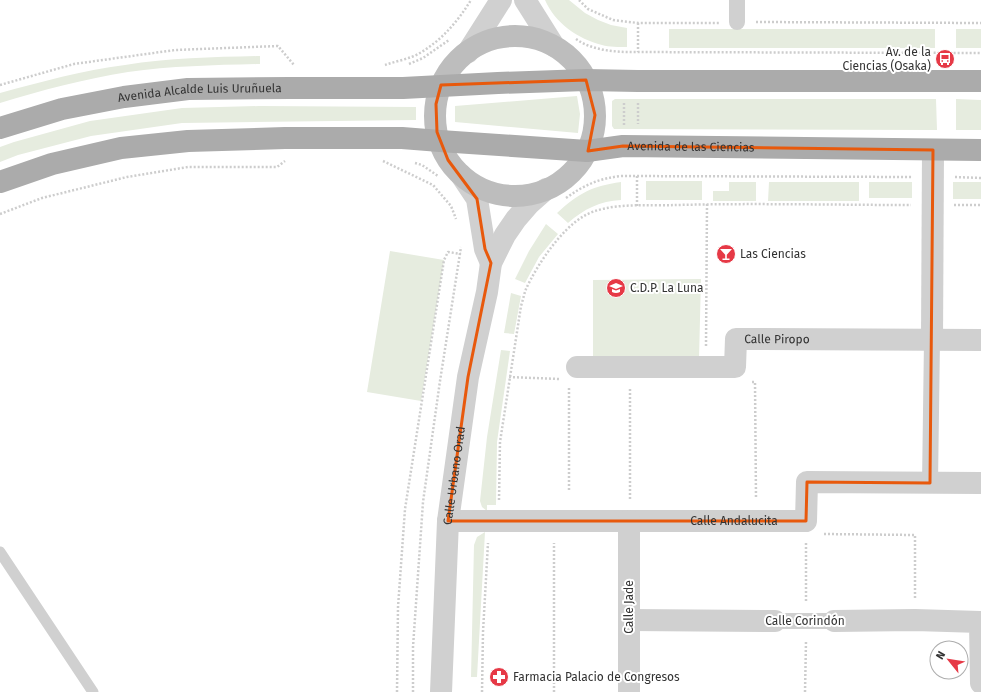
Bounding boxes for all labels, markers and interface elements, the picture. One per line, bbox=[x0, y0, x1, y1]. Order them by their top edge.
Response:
place label: Av. de la Ciencias (Osaka) bbox=[842, 45, 931, 73]
bus stop icon: Av. de la Ciencias (Osaka) bbox=[934, 48, 956, 70]
street label: Avenida Alcalde Luis Uruñuela bbox=[117, 81, 282, 105]
street label: Avenida de las Ciencias bbox=[627, 139, 755, 154]
bar icon: Las Ciencias bbox=[715, 243, 737, 265]
place label: Las Ciencias bbox=[740, 247, 806, 261]
school or university icon: C.D.P. La Luna bbox=[605, 277, 627, 299]
place label: C.D.P. La Luna bbox=[630, 281, 703, 295]
street label: Calle Piropo bbox=[744, 332, 810, 346]
street label: Calle Urbano Orad bbox=[441, 425, 468, 525]
street label: Calle Andalucita bbox=[690, 514, 778, 528]
street label: Calle Jade bbox=[622, 580, 636, 634]
street label: Calle Corindón bbox=[765, 614, 845, 628]
north arrow bbox=[929, 640, 969, 680]
text: N bbox=[933, 649, 948, 662]
pharmacy icon: Farmacia Palacio de Congresos bbox=[488, 666, 510, 688]
place label: Farmacia Palacio de Congresos bbox=[513, 670, 680, 684]

